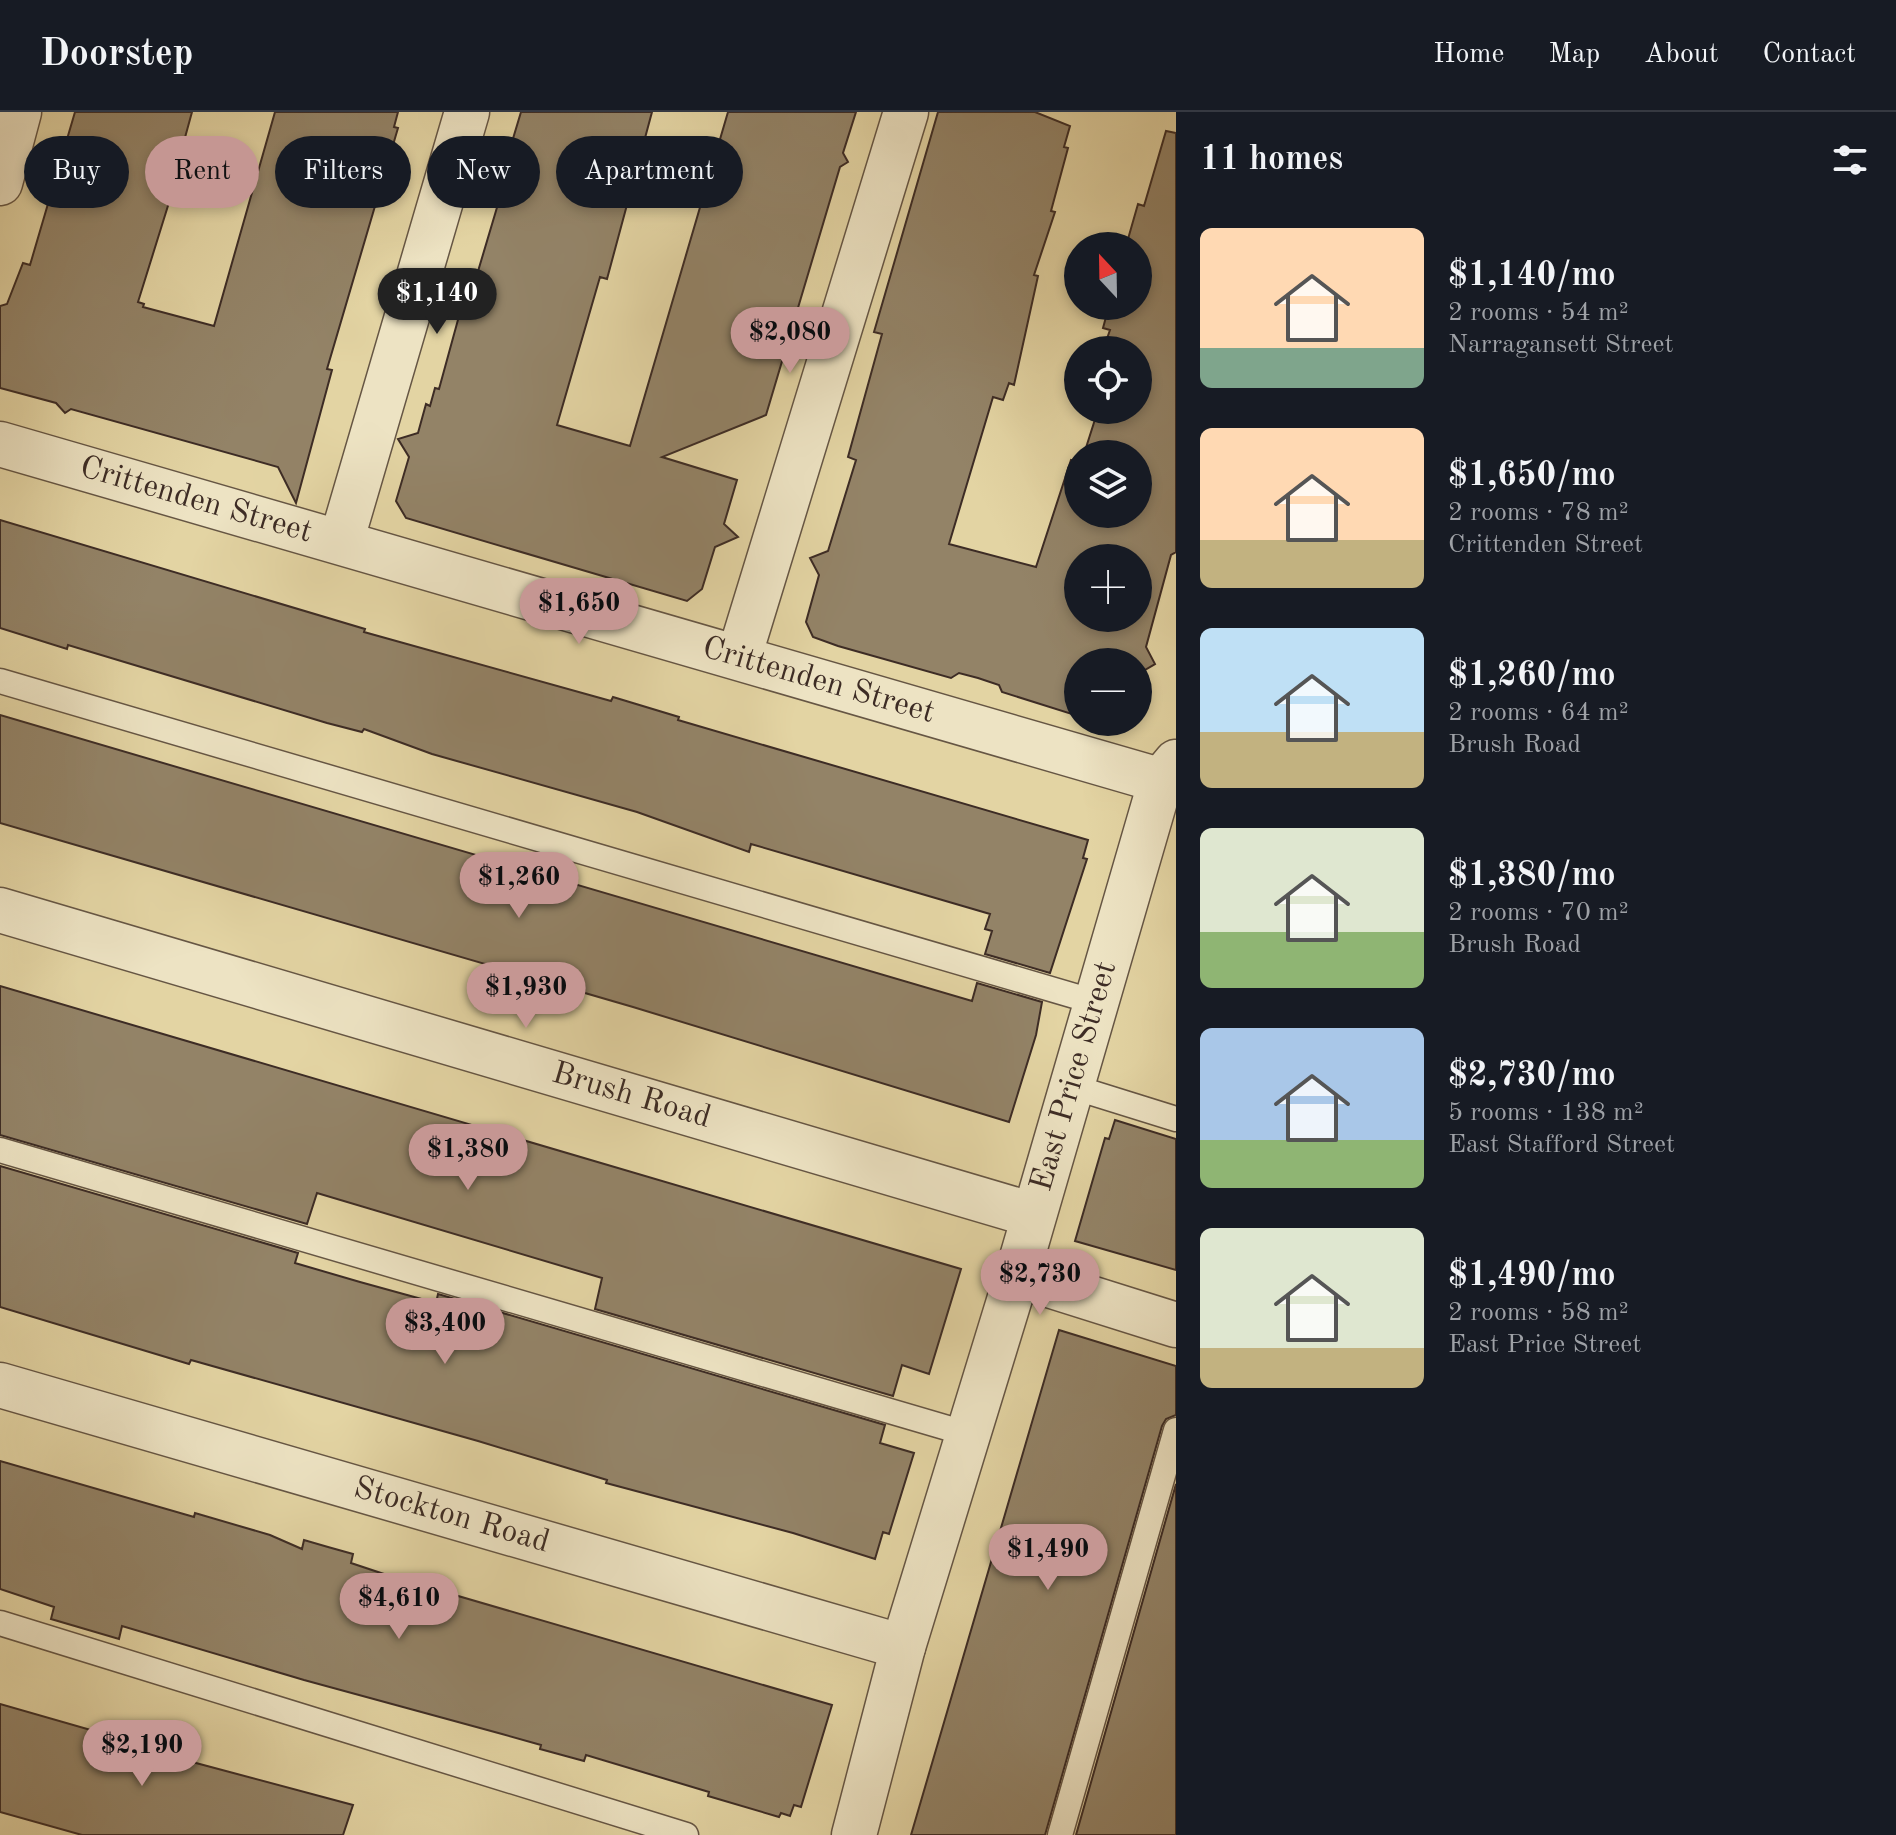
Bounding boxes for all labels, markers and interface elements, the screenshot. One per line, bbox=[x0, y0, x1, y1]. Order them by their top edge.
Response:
text: Doorstep bbox=[40, 36, 193, 74]
text: Home bbox=[1433, 41, 1504, 69]
text: Map bbox=[1548, 41, 1600, 69]
text: About bbox=[1644, 41, 1719, 69]
text: Contact bbox=[1763, 41, 1856, 69]
chip: Buy bbox=[24, 136, 129, 208]
chip: Rent bbox=[145, 136, 259, 208]
chip: Filters bbox=[275, 136, 411, 208]
chip: New bbox=[427, 136, 540, 208]
chip: Apartment bbox=[556, 136, 743, 208]
icon: filters bbox=[1828, 138, 1872, 182]
text: 11 homes bbox=[1200, 143, 1343, 177]
north arrow bbox=[1064, 232, 1152, 320]
map controls bbox=[1064, 232, 1152, 736]
text: $1,140/mo bbox=[1448, 259, 1616, 293]
icon: home bbox=[1264, 260, 1360, 356]
pin: $1,140 bbox=[372, 268, 502, 336]
text: $1,140 bbox=[396, 281, 478, 307]
text: 2 rooms · 54 m² bbox=[1448, 300, 1629, 326]
pin: $2,080 bbox=[725, 307, 855, 375]
text: $2,080 bbox=[749, 320, 831, 346]
text: Narragansett Street bbox=[1448, 332, 1674, 358]
button: locate bbox=[1064, 336, 1152, 424]
button: layers bbox=[1064, 440, 1152, 528]
street label: Crittenden Street bbox=[76, 452, 316, 550]
text: $1,650/mo bbox=[1448, 459, 1616, 493]
icon: home bbox=[1264, 460, 1360, 556]
text: 2 rooms · 78 m² bbox=[1448, 500, 1629, 526]
text: Crittenden Street bbox=[1448, 532, 1643, 558]
button: + bbox=[1064, 544, 1152, 632]
pin: $1,650 bbox=[514, 578, 644, 646]
text: $1,650 bbox=[538, 591, 620, 617]
street label: Crittenden Street bbox=[698, 632, 938, 730]
button: − bbox=[1064, 648, 1152, 736]
text: $1,260/mo bbox=[1448, 659, 1616, 693]
icon: home bbox=[1264, 660, 1360, 756]
text: 2 rooms · 64 m² bbox=[1448, 700, 1629, 726]
text: Brush Road bbox=[1448, 732, 1581, 758]
pin: $1,260 bbox=[454, 852, 584, 920]
text: $1,380/mo bbox=[1448, 859, 1616, 893]
icon: home bbox=[1264, 860, 1360, 956]
text: $1,260 bbox=[478, 865, 560, 891]
text: 2 rooms · 70 m² bbox=[1448, 900, 1629, 926]
text: Brush Road bbox=[1448, 932, 1581, 958]
street label: East Price Street bbox=[1026, 958, 1123, 1195]
pin: $1,930 bbox=[461, 962, 591, 1030]
text: $1,930 bbox=[485, 975, 567, 1001]
street label: Brush Road bbox=[548, 1058, 714, 1135]
text: $2,730/mo bbox=[1448, 1059, 1616, 1093]
icon: home bbox=[1264, 1060, 1360, 1156]
text: 5 rooms · 138 m² bbox=[1448, 1100, 1644, 1126]
pin: $1,380 bbox=[403, 1124, 533, 1192]
text: East Stafford Street bbox=[1448, 1132, 1675, 1158]
text: $1,380 bbox=[427, 1137, 509, 1163]
pin: $2,730 bbox=[975, 1249, 1105, 1317]
text: $1,490/mo bbox=[1448, 1259, 1616, 1293]
icon: home bbox=[1264, 1260, 1360, 1356]
text: $2,730 bbox=[999, 1262, 1081, 1288]
pin: $3,400 bbox=[380, 1298, 510, 1366]
text: 2 rooms · 58 m² bbox=[1448, 1300, 1629, 1326]
text: $3,400 bbox=[404, 1311, 486, 1337]
text: East Price Street bbox=[1448, 1332, 1641, 1358]
street label: Stockton Road bbox=[350, 1472, 553, 1560]
pin: $1,490 bbox=[983, 1524, 1113, 1592]
text: $1,490 bbox=[1007, 1537, 1089, 1563]
pin: $4,610 bbox=[334, 1573, 464, 1641]
text: $4,610 bbox=[358, 1586, 440, 1612]
pin: $2,190 bbox=[77, 1720, 207, 1788]
text: $2,190 bbox=[101, 1733, 183, 1759]

